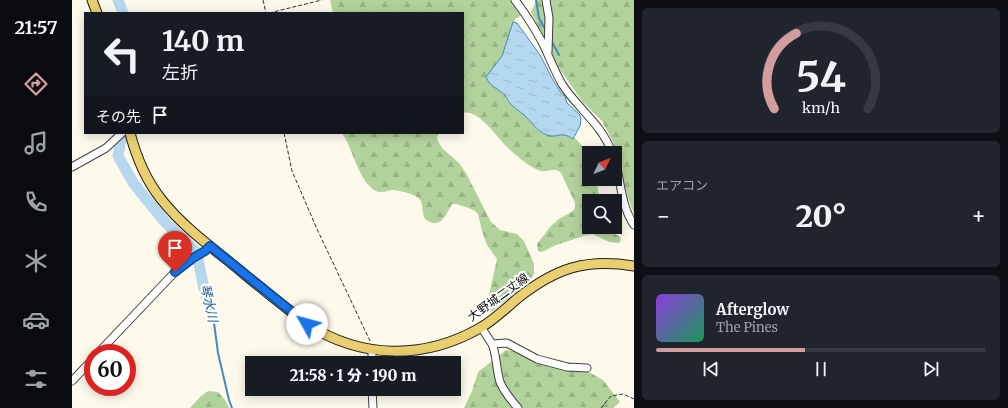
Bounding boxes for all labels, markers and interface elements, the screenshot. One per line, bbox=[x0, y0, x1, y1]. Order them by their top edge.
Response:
text: 21:57 bbox=[14, 16, 58, 39]
text: 140 m bbox=[162, 23, 244, 59]
icon: left bbox=[96, 28, 148, 80]
text: 54 bbox=[796, 50, 846, 102]
text: 左折 bbox=[162, 61, 198, 84]
icon: directions bbox=[22, 70, 50, 98]
text: km/h bbox=[802, 98, 840, 116]
icon: arrive bbox=[149, 104, 171, 126]
text: その先 bbox=[96, 107, 141, 126]
icon: music bbox=[22, 129, 50, 157]
north arrow bbox=[582, 146, 622, 186]
map controls bbox=[582, 146, 622, 234]
text: エアコン bbox=[656, 177, 708, 194]
icon: phone bbox=[22, 188, 50, 216]
button: search bbox=[582, 194, 622, 234]
text: 20° bbox=[795, 197, 847, 235]
text: − bbox=[656, 202, 671, 230]
text: + bbox=[971, 202, 986, 230]
pin bbox=[158, 231, 192, 272]
icon: arrive bbox=[164, 237, 186, 259]
icon: climate bbox=[22, 247, 50, 275]
street label: 大野城二丈線 bbox=[464, 270, 532, 324]
water label: 琴水川 bbox=[196, 282, 222, 326]
text: Afterglow bbox=[716, 300, 789, 319]
position arrow bbox=[286, 303, 328, 345]
icon: car bbox=[22, 306, 50, 334]
text: The Pines bbox=[716, 319, 778, 336]
speed limit sign: 60 bbox=[84, 344, 136, 396]
icon: previous bbox=[700, 358, 722, 380]
icon: pause bbox=[810, 358, 832, 380]
icon: next bbox=[920, 358, 942, 380]
icon: filters bbox=[22, 365, 50, 393]
text: 21:58 · 1 分 · 190 m bbox=[290, 366, 416, 385]

